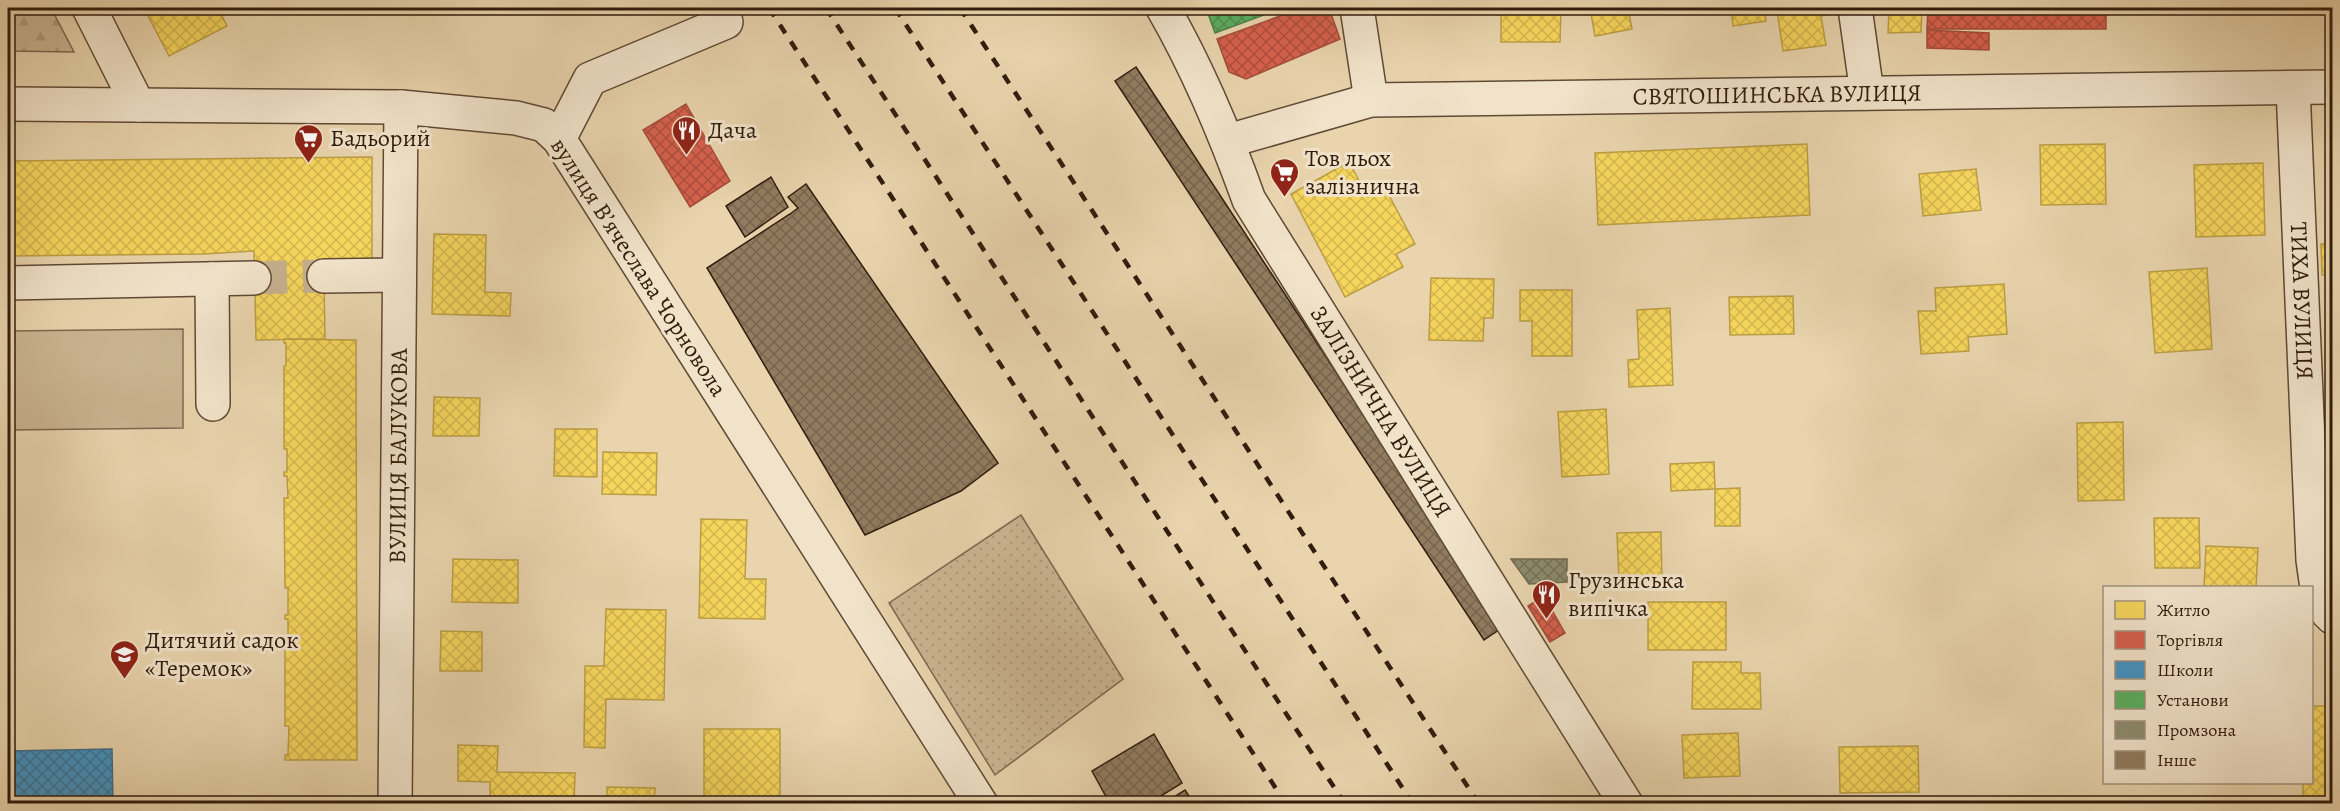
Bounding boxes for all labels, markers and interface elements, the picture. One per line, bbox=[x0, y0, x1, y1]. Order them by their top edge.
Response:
street label: СВЯТОШИНСЬКА ВУЛИЦЯ bbox=[1632, 77, 1922, 112]
restaurant icon: Дача bbox=[671, 114, 703, 156]
place label: Дача bbox=[708, 114, 757, 146]
supermarket icon: Бадьорий bbox=[293, 122, 325, 164]
place label: Бадьорий bbox=[330, 122, 431, 154]
street label: вулиця Вʼячеслава Чорновола bbox=[543, 131, 735, 403]
place label: Тов льох залізнична bbox=[1305, 142, 1420, 202]
supermarket icon: Тов льох залізнична bbox=[1268, 156, 1300, 198]
street label: ТИХА ВУЛИЦЯ bbox=[2283, 221, 2321, 380]
street label: ЗАЛІЗНИЧНА ВУЛИЦЯ bbox=[1303, 300, 1459, 524]
street label: ВУЛИЦЯ БАЛУКОВА bbox=[381, 347, 415, 564]
place label: Грузинська випічка bbox=[1568, 564, 1684, 624]
restaurant icon: Грузинська випічка bbox=[1531, 578, 1563, 620]
legend bbox=[2103, 586, 2313, 784]
text: Житло bbox=[2157, 598, 2210, 622]
place label: Дитячий садок «Теремок» bbox=[145, 624, 299, 684]
text: Торгівля bbox=[2157, 628, 2223, 652]
school or university icon: Дитячий садок «Теремок» bbox=[108, 638, 140, 680]
text: Школи bbox=[2157, 658, 2214, 682]
text: Установи bbox=[2157, 688, 2229, 712]
text: Промзона bbox=[2157, 718, 2237, 742]
text: Інше bbox=[2157, 748, 2197, 772]

